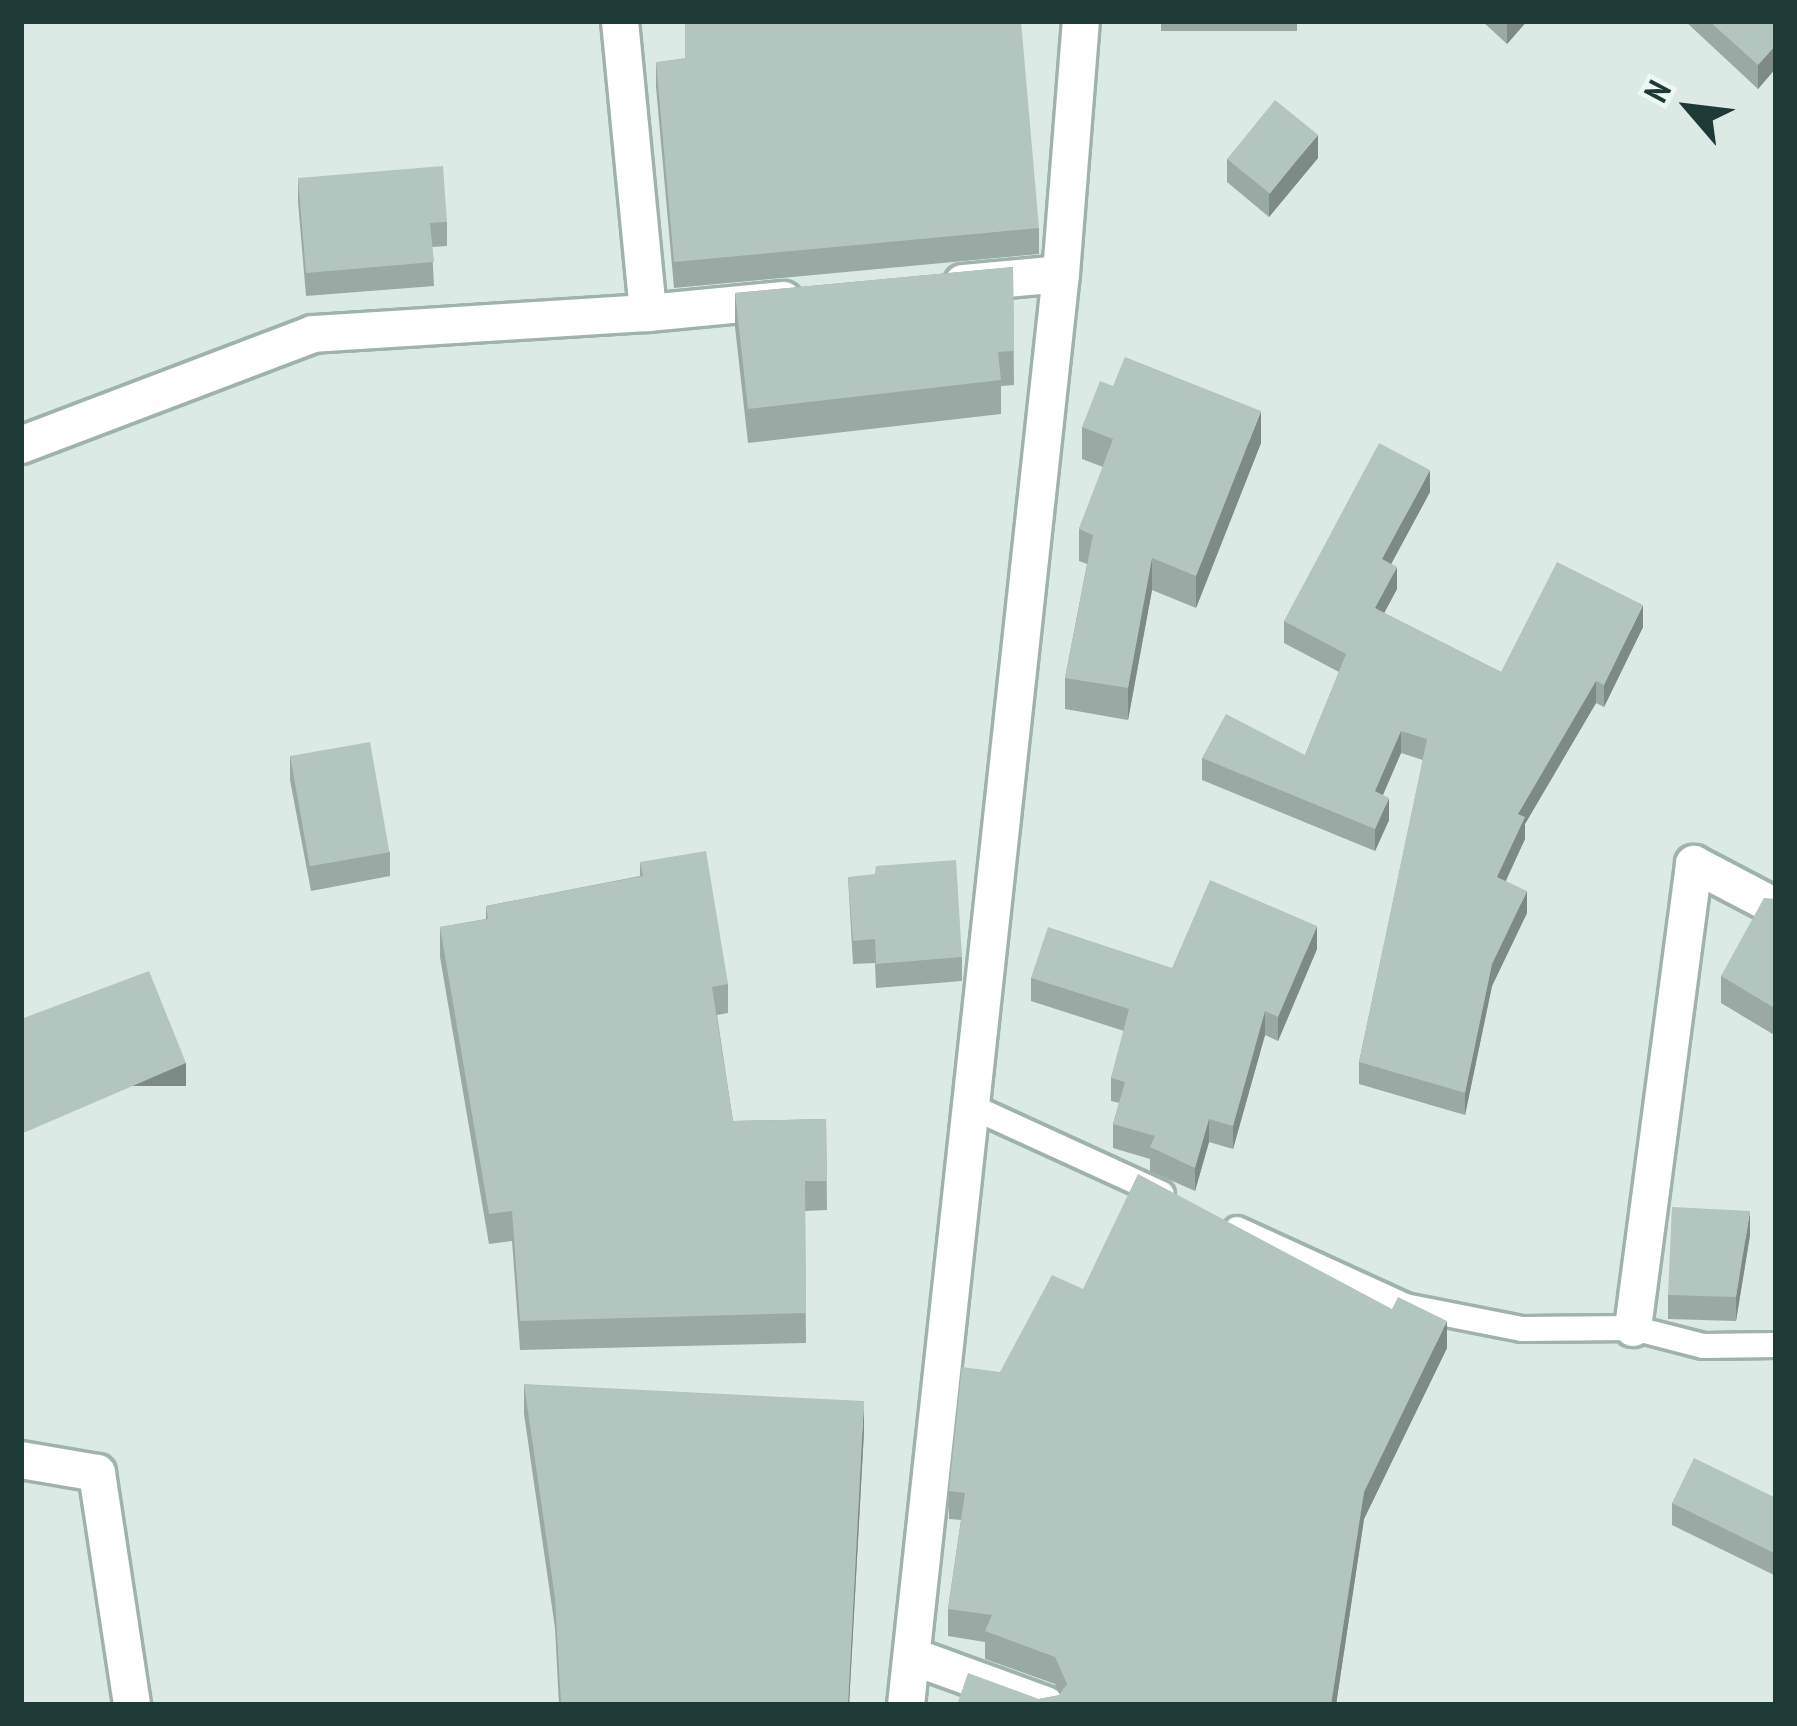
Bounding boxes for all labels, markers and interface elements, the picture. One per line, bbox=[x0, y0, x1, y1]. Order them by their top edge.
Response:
north arrow bbox=[1629, 48, 1749, 168]
text: N bbox=[1634, 73, 1680, 109]

